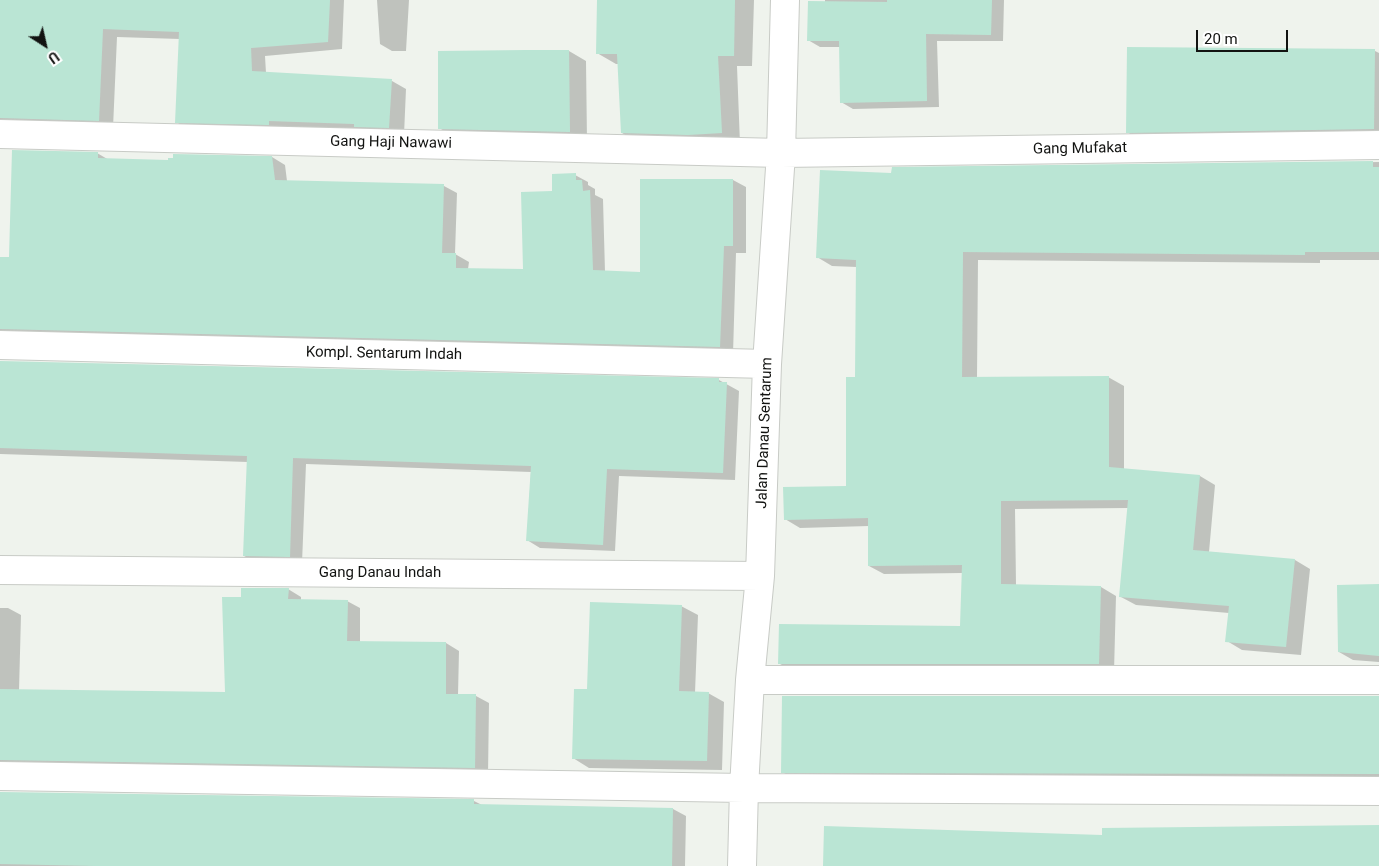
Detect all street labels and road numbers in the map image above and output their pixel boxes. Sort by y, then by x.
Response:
street label: Gang Haji Nawawi [330,133,452,153]
street label: Gang Mufakat [1033,139,1127,159]
street label: Kompl. Sentarum Indah [306,344,462,364]
street label: Jalan Danau Sentarum [753,357,777,509]
street label: Gang Danau Indah [319,564,441,582]

